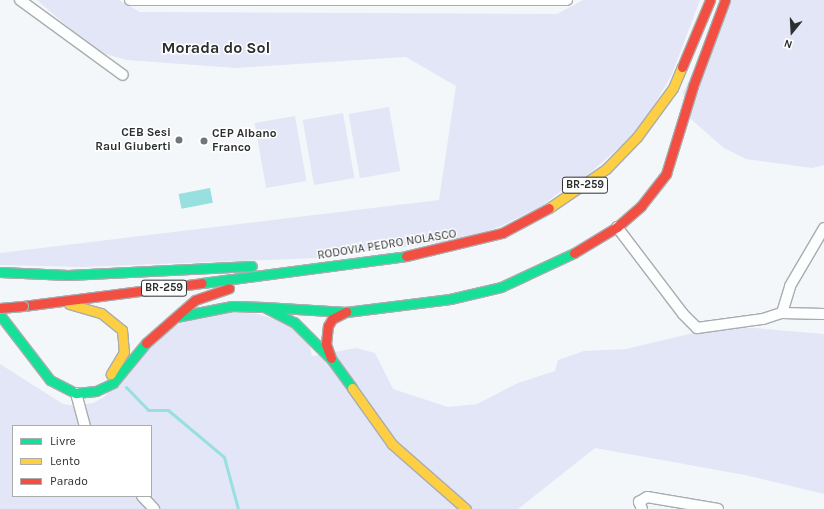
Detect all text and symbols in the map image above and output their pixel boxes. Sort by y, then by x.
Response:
north arrow [772,12,812,52]
text: N [782,36,794,51]
district label: Morada do Sol [162,38,270,58]
place label: CEB Sesi Raul Giuberti [95,126,171,154]
place label: CEP Albano Franco [212,127,276,155]
marker: CEB Sesi Raul Giuberti [174,135,184,145]
marker: CEP Albano Franco [199,136,209,146]
road number: BR-259 [561,176,609,194]
street label: RODOVIA PEDRO NOLASCO [316,227,458,263]
road number: BR-259 [140,279,188,297]
legend [12,425,152,497]
text: Livre [50,434,76,448]
text: Lento [50,454,80,468]
text: Parado [50,474,88,488]

